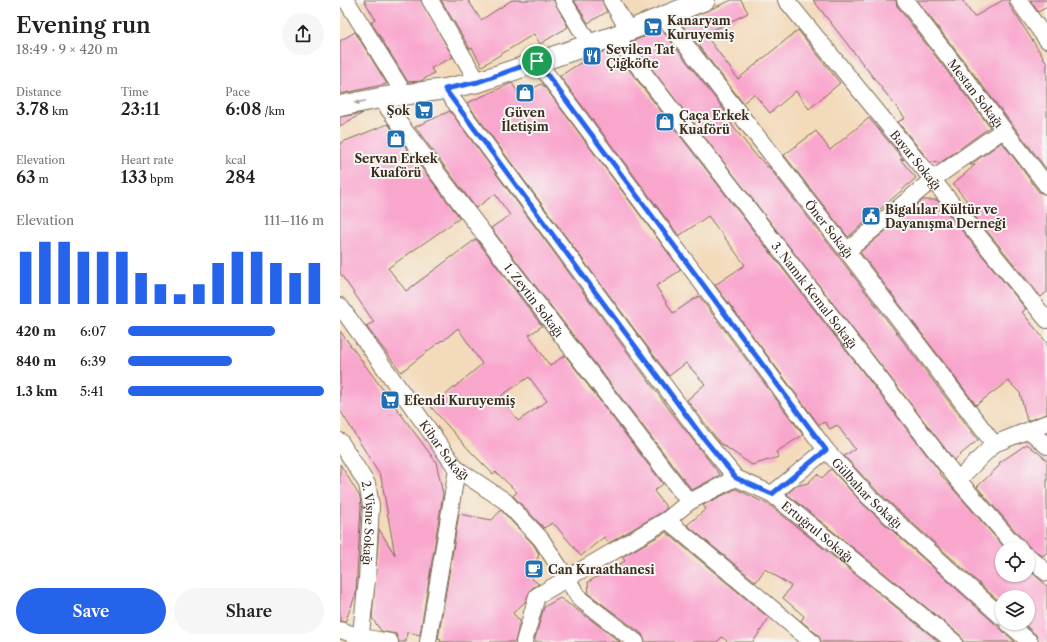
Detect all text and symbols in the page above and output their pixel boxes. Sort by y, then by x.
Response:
text: Evening run [16,12,151,39]
button: share [282,13,324,55]
place label: Kanaryam Kuruyemiş [667,13,735,42]
supermarket icon: Kanaryam Kuruyemiş [642,16,664,38]
text: 18:49 · 9 × 420 m [16,41,118,57]
place label: Sevilen Tat Çiğköfte [606,42,675,71]
pin [520,44,554,78]
restaurant icon: Sevilen Tat Çiğköfte [581,45,603,67]
icon: arrive [526,50,548,72]
street label: Mestan Sokağı [945,56,1007,131]
shop icon: Güven İletişim [514,82,536,104]
text: Distance [16,85,62,99]
text: Time [121,85,148,99]
text: Pace [225,85,250,99]
text: 3.78 [16,99,49,119]
text: 23:11 [121,99,160,119]
text: 6:08 [225,99,262,119]
supermarket icon: Şok [413,99,435,121]
one-way arrow [354,100,366,106]
place label: Şok [387,103,411,118]
text: km [49,104,69,118]
text: /km [262,104,285,118]
place label: Güven İletişim [501,105,549,134]
place label: Çaça Erkek Kuaförü [679,108,750,137]
shop icon: Çaça Erkek Kuaförü [654,111,676,133]
street label: Bayar Sokağı [887,127,945,193]
shop icon: Servan Erkek Kuaförü [385,128,407,150]
place label: Servan Erkek Kuaförü [354,151,439,180]
text: Elevation [16,153,65,167]
text: Heart rate [121,153,174,167]
text: kcal [225,153,246,167]
text: 63 [16,167,36,187]
text: 133 [121,167,147,187]
text: 284 [225,167,256,187]
text: m [36,172,49,186]
text: bpm [147,172,174,186]
street label: Öner Sokağı [802,196,857,261]
place label: Bigalılar Kültür ve Dayanışma Derneği [885,202,1007,231]
public building icon: Bigalılar Kültür ve Dayanışma Derneği [860,205,882,227]
text: Elevation [16,212,74,228]
text: 111–116 m [264,212,324,228]
street label: 3. Namık Kemal Sokağı [769,238,861,352]
street label: 1. Zeytin Sokağı [501,260,567,340]
text: 420 m [16,323,56,339]
text: 6:07 [80,323,106,339]
text: 840 m [16,353,56,369]
text: 6:39 [80,353,106,369]
text: 1.3 km [16,383,58,399]
text: 5:41 [80,383,104,399]
supermarket icon: Efendi Kuruyemiş [379,389,401,411]
place label: Efendi Kuruyemiş [404,393,516,408]
street label: Kibar Sokağı [417,417,473,483]
street label: Gülbahar Sokağı [829,454,906,531]
street label: 2. Vişne Sokağı [359,479,378,566]
street label: Ertuğrul Sokağı [779,498,857,565]
map controls [995,542,1035,630]
button: locate [995,542,1035,582]
cafe icon: Can Kıraathanesi [523,558,545,580]
place label: Can Kıraathanesi [548,562,655,577]
button: Save [16,588,166,634]
button: Share [174,588,324,634]
button: layers [995,590,1035,630]

